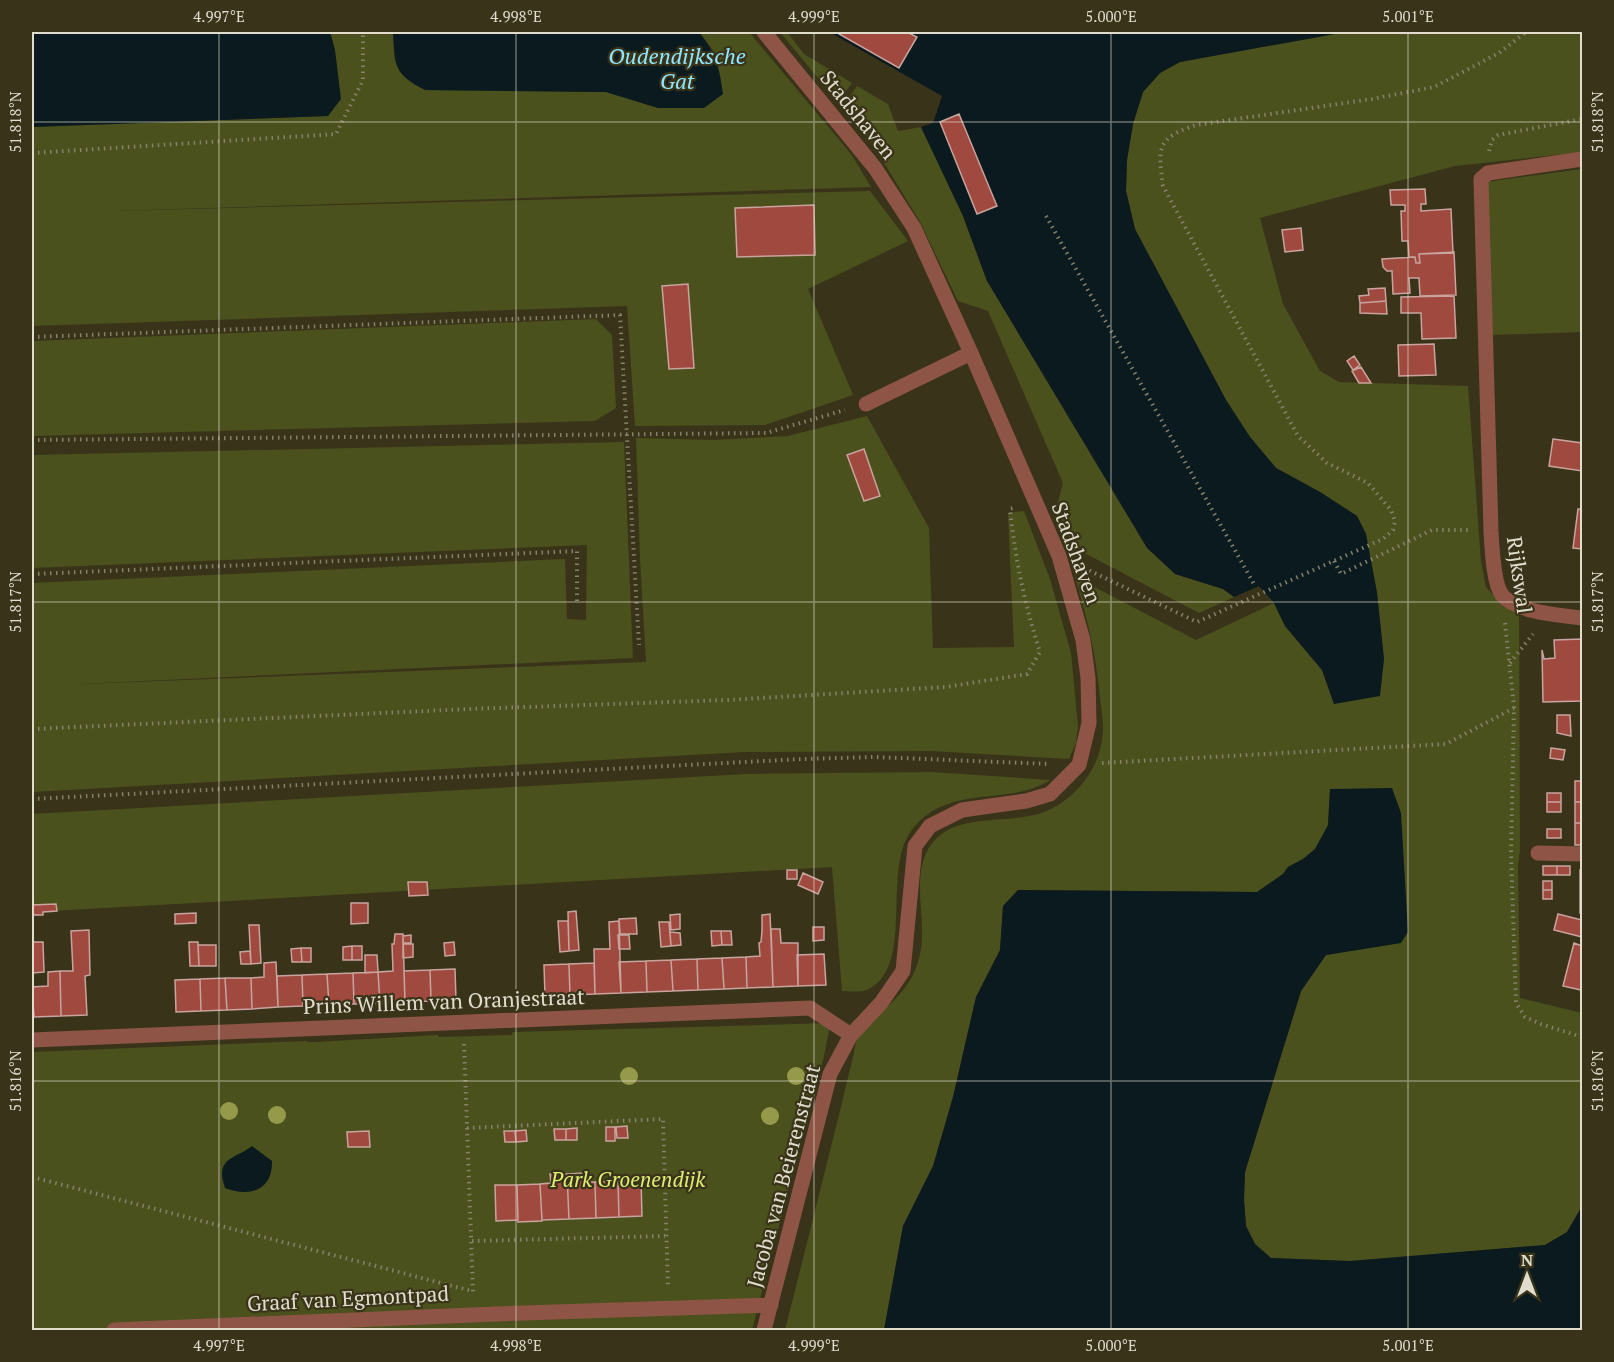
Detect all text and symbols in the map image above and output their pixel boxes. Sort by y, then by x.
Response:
text: 4.997°E [193,6,245,26]
text: 4.998°E [490,6,542,26]
text: 4.999°E [788,6,840,26]
text: 5.000°E [1085,6,1137,26]
text: 5.001°E [1382,6,1434,26]
water label: Oudendijksche Gat [608,41,746,95]
street label: Stadshaven [814,64,904,165]
text: 51.818°N [5,91,25,153]
text: 51.818°N [1587,91,1607,153]
street label: Stadshaven [1046,498,1109,608]
street label: Rijkswal [1501,534,1539,615]
text: 51.817°N [5,571,25,633]
text: 51.817°N [1587,571,1607,633]
street label: Prins Willem van Oranjestraat [303,982,586,1020]
text: 51.816°N [5,1050,25,1112]
text: 51.816°N [1587,1050,1607,1112]
street label: Jacoba van Beierenstraat [740,1061,826,1291]
park label: Park Groenendijk [550,1165,706,1193]
north arrow [1497,1245,1557,1305]
text: N [1521,1249,1533,1271]
street label: Graaf van Egmontpad [246,1279,450,1317]
text: 4.997°E [193,1335,245,1355]
text: 4.998°E [490,1335,542,1355]
text: 4.999°E [788,1335,840,1355]
text: 5.000°E [1085,1335,1137,1355]
text: 5.001°E [1382,1335,1434,1355]

